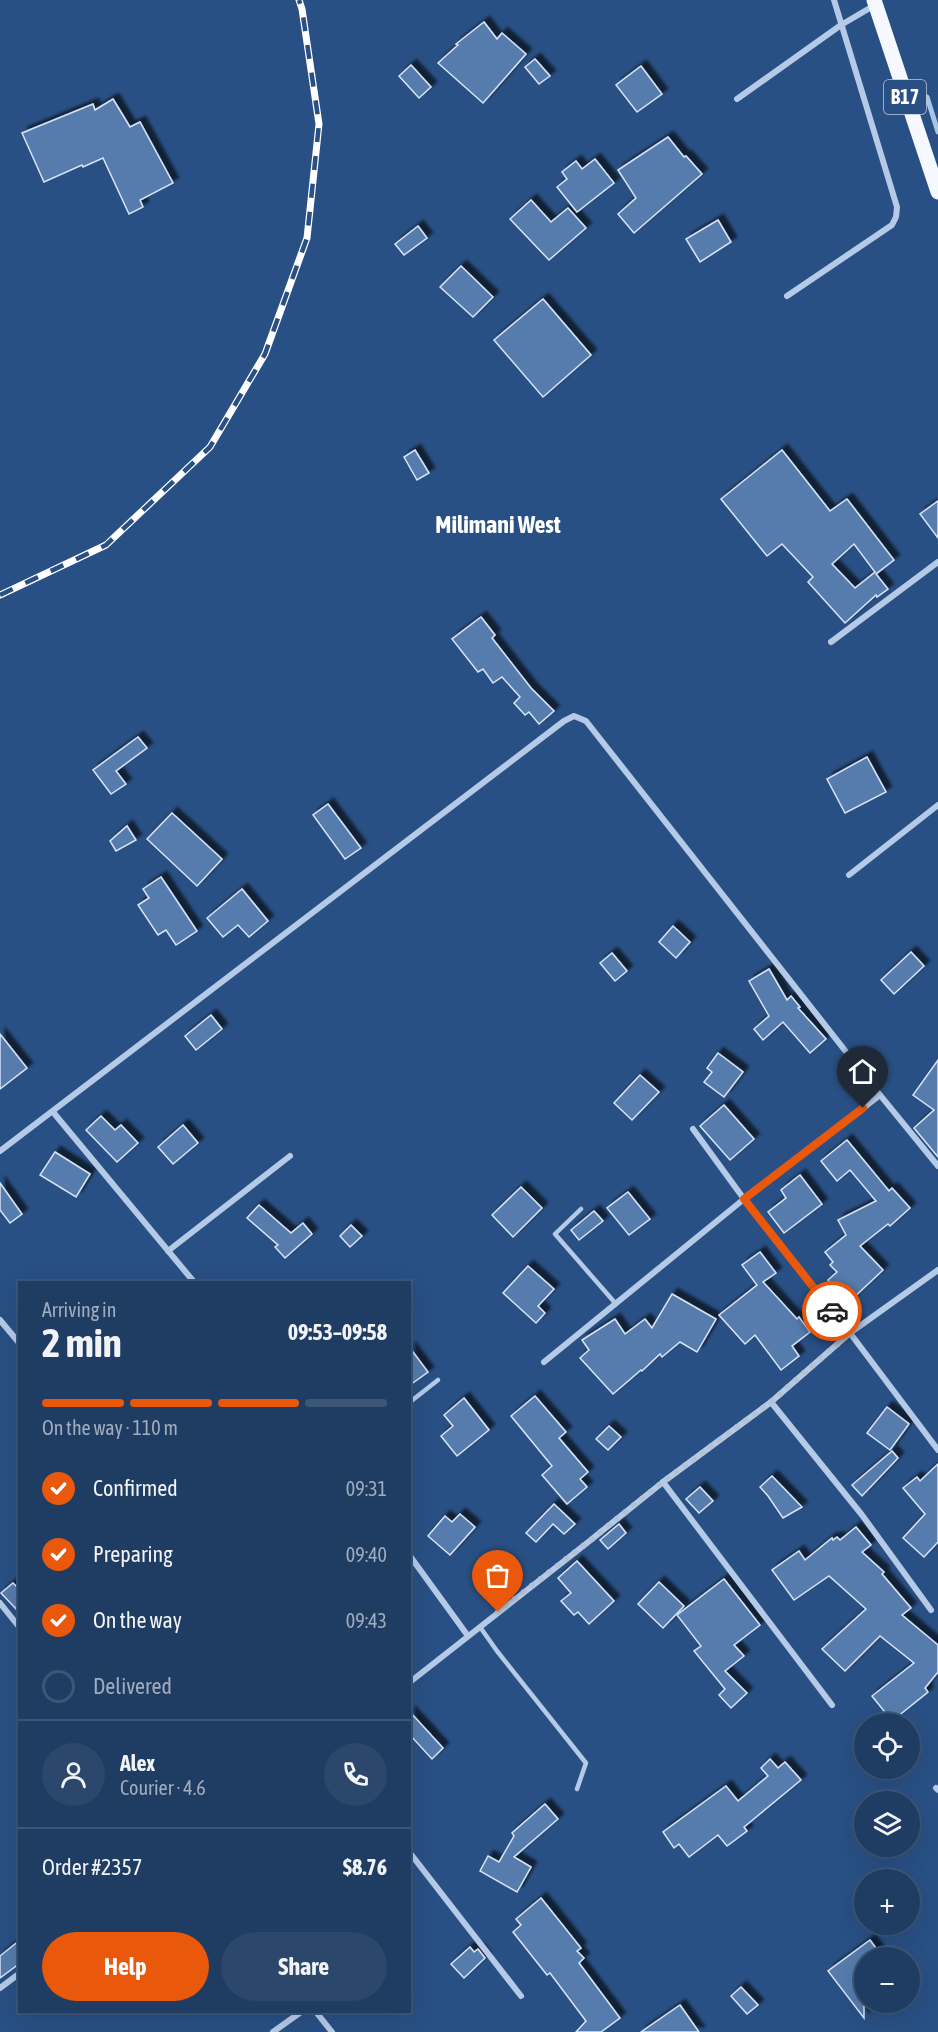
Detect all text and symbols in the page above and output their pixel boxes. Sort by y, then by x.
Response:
road number: B17 [884,80,926,114]
district label: Milimani West [435,511,561,538]
pin [837,1046,888,1108]
icon: home [846,1055,879,1088]
courier [802,1281,862,1341]
icon: car [816,1295,849,1328]
text: Arriving in [42,1298,116,1321]
text: 09:53–09:58 [288,1319,387,1345]
text: 2 min [42,1321,122,1365]
text: On the way · 110 m [42,1416,178,1439]
icon: check [42,1472,75,1505]
text: Confirmed [93,1475,178,1501]
text: 09:31 [346,1477,387,1500]
icon: check [42,1538,75,1571]
text: Preparing [93,1541,173,1567]
text: 09:40 [346,1543,387,1566]
pin [472,1550,523,1612]
icon: bag [481,1559,514,1592]
icon: check [42,1604,75,1637]
text: On the way [93,1607,182,1633]
text: 09:43 [346,1609,387,1632]
text: Delivered [93,1673,172,1699]
map controls [854,1713,920,2013]
button: locate [854,1713,920,1779]
button: person [42,1743,105,1806]
button: phone [324,1743,387,1806]
text: Alex [120,1750,155,1776]
text: Courier · 4.6 [120,1776,206,1799]
button: layers [854,1791,920,1857]
text: Order #2357 [42,1854,142,1880]
text: $8.76 [343,1854,387,1880]
button: + [854,1869,920,1935]
button: Help [42,1932,209,2001]
button: Share [221,1932,387,2001]
button: − [854,1947,920,2013]

